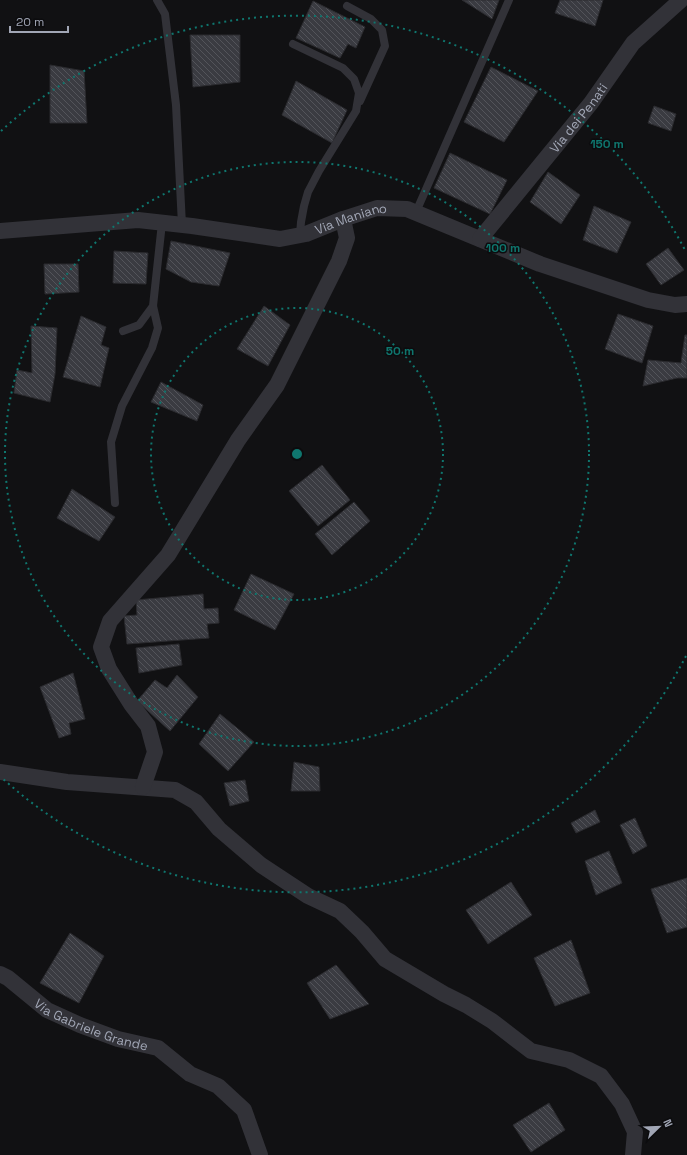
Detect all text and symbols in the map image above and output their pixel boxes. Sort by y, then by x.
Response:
scale bar [10,8,68,34]
text: 20 m [16,14,44,30]
street label: Via dei Penati [546,80,611,156]
text: 150 m [590,136,624,152]
street label: Via Maniano [312,200,387,239]
text: 100 m [486,240,520,256]
text: 50 m [386,343,414,359]
centre of rings [290,447,304,461]
street label: Via Gabriele Grande [30,995,150,1054]
north arrow [639,1107,679,1147]
text: N [660,1117,676,1129]

